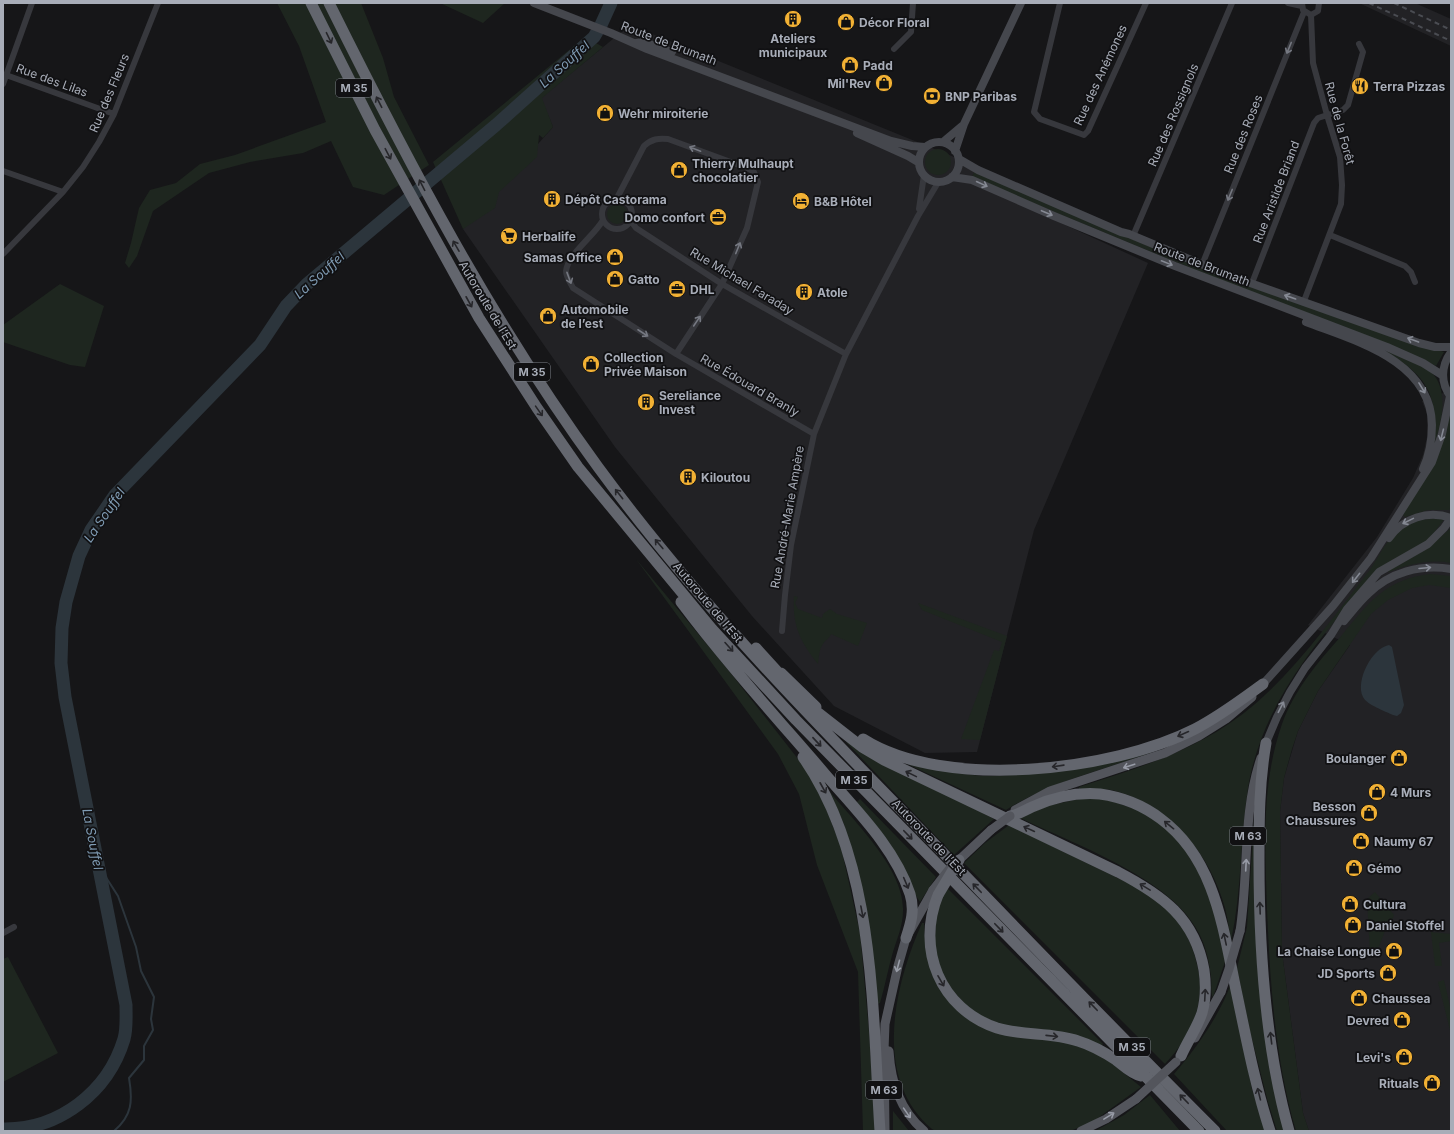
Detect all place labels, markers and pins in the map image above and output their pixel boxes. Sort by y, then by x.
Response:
building icon: Ateliers municipaux [783,9,803,29]
shop icon: Décor Floral [836,12,856,32]
place label: Décor Floral [859,15,930,30]
place label: Ateliers municipaux [759,31,827,60]
shop icon: Padd [840,55,860,75]
place label: Padd [863,58,893,73]
shop icon: Mil'Rev [874,73,894,93]
place label: Mil'Rev [827,76,871,91]
restaurant icon: Terra Pizzas [1350,76,1370,96]
place label: Terra Pizzas [1373,79,1445,94]
bank icon: BNP Paribas [922,86,942,106]
place label: BNP Paribas [945,89,1017,104]
shop icon: Wehr miroiterie [595,103,615,123]
place label: Wehr miroiterie [618,106,708,121]
place label: Thierry Mulhaupt chocolatier [692,156,794,185]
shop icon: Thierry Mulhaupt chocolatier [669,160,689,180]
building icon: Dépôt Castorama [542,189,562,209]
hotel icon: B&B Hôtel [791,191,811,211]
place label: Dépôt Castorama [565,192,667,207]
place label: B&B Hôtel [814,194,872,209]
office icon: Domo confort [708,207,728,227]
place label: Domo confort [625,210,706,225]
supermarket icon: Herbalife [499,226,519,246]
place label: Herbalife [522,229,576,244]
shop icon: Samas Office [605,247,625,267]
place label: Samas Office [524,250,602,265]
shop icon: Gatto [605,269,625,289]
place label: Gatto [628,272,660,287]
office icon: DHL [667,279,687,299]
place label: DHL [690,282,715,297]
building icon: Atole [794,282,814,302]
place label: Atole [817,285,848,300]
place label: Automobile de l’est [561,302,629,331]
shop icon: Automobile de l’est [538,306,558,326]
place label: Collection Privée Maison [604,350,687,379]
shop icon: Collection Privée Maison [581,354,601,374]
place label: Sereliance Invest [659,388,721,417]
building icon: Sereliance Invest [636,392,656,412]
building icon: Kiloutou [678,467,698,487]
place label: Kiloutou [701,470,750,485]
shop icon: Boulanger [1389,748,1409,768]
place label: Boulanger [1326,751,1386,766]
shop icon: 4 Murs [1367,782,1387,802]
place label: 4 Murs [1390,785,1431,800]
place label: Besson Chaussures [1286,799,1356,828]
shop icon: Besson Chaussures [1359,803,1379,823]
shop icon: Naumy 67 [1351,831,1371,851]
place label: Naumy 67 [1374,834,1433,849]
shop icon: Gémo [1344,858,1364,878]
place label: Gémo [1367,861,1401,876]
shop icon: Cultura [1340,894,1360,914]
place label: Cultura [1363,897,1406,912]
shop icon: Daniel Stoffel [1343,915,1363,935]
place label: Daniel Stoffel [1366,918,1444,933]
shop icon: La Chaise Longue [1384,941,1404,961]
place label: La Chaise Longue [1277,944,1381,959]
shop icon: JD Sports [1378,963,1398,983]
place label: JD Sports [1318,966,1375,981]
shop icon: Chaussea [1349,988,1369,1008]
place label: Chaussea [1372,991,1430,1006]
shop icon: Devred [1392,1010,1412,1030]
place label: Devred [1347,1013,1389,1028]
shop icon: Levi's [1394,1047,1414,1067]
place label: Levi's [1356,1050,1391,1065]
shop icon: Rituals [1422,1073,1442,1093]
place label: Rituals [1379,1076,1419,1091]

